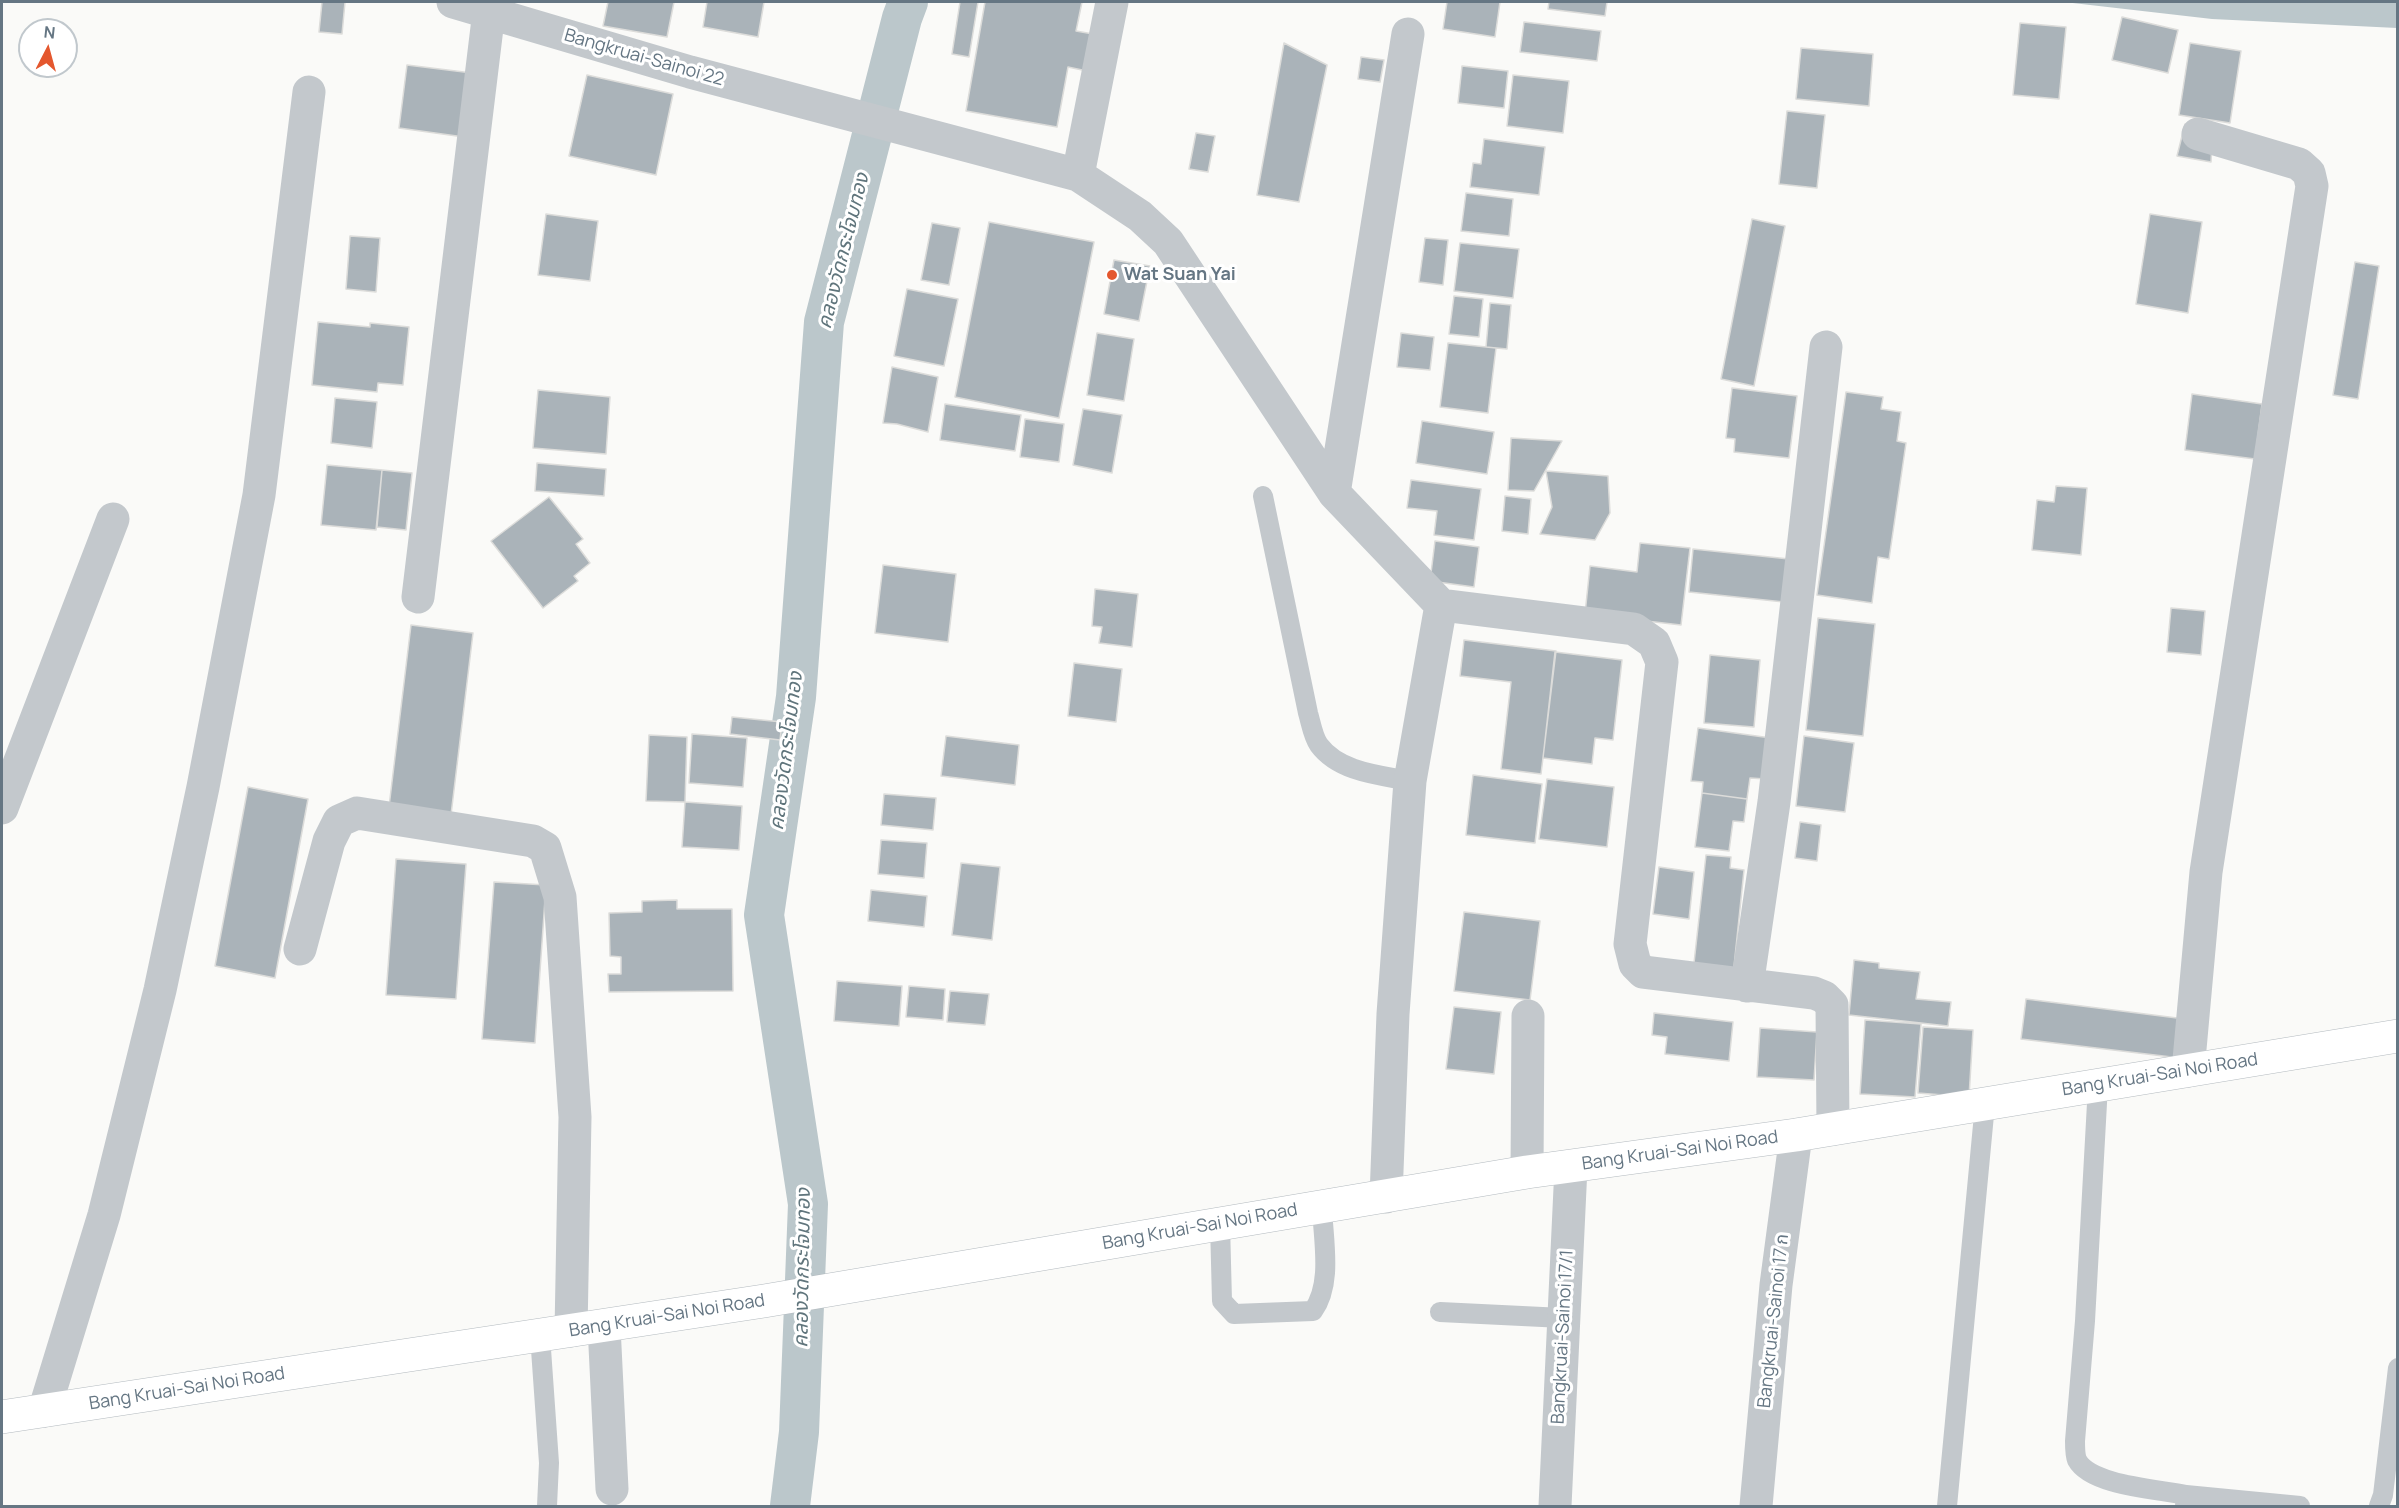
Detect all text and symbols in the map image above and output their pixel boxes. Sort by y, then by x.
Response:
north arrow [18,18,78,78]
text: N [43,21,57,44]
street label: Bangkruai-Sainoi 22 [562,25,726,91]
water label: คลองวัดกระโจมทอง [813,171,875,331]
place label: Wat Suan Yai [1124,264,1236,286]
marker: Wat Suan Yai [1105,268,1119,282]
water label: คลองวัดกระโจมทอง [765,670,809,832]
street label: Bang Kruai-Sai Noi Road [2061,1049,2259,1101]
street label: Bang Kruai-Sai Noi Road [1580,1127,1780,1175]
water label: คลองวัดกระโจมทอง [790,1188,816,1348]
street label: Bang Kruai-Sai Noi Road [1101,1199,1299,1255]
street label: Bangkruai-Sainoi 17 ก [1754,1233,1794,1409]
street label: Bangkruai-Sainoi 17/1 [1548,1249,1578,1425]
street label: Bang Kruai-Sai Noi Road [568,1290,766,1342]
street label: Bang Kruai-Sai Noi Road [88,1363,286,1415]

